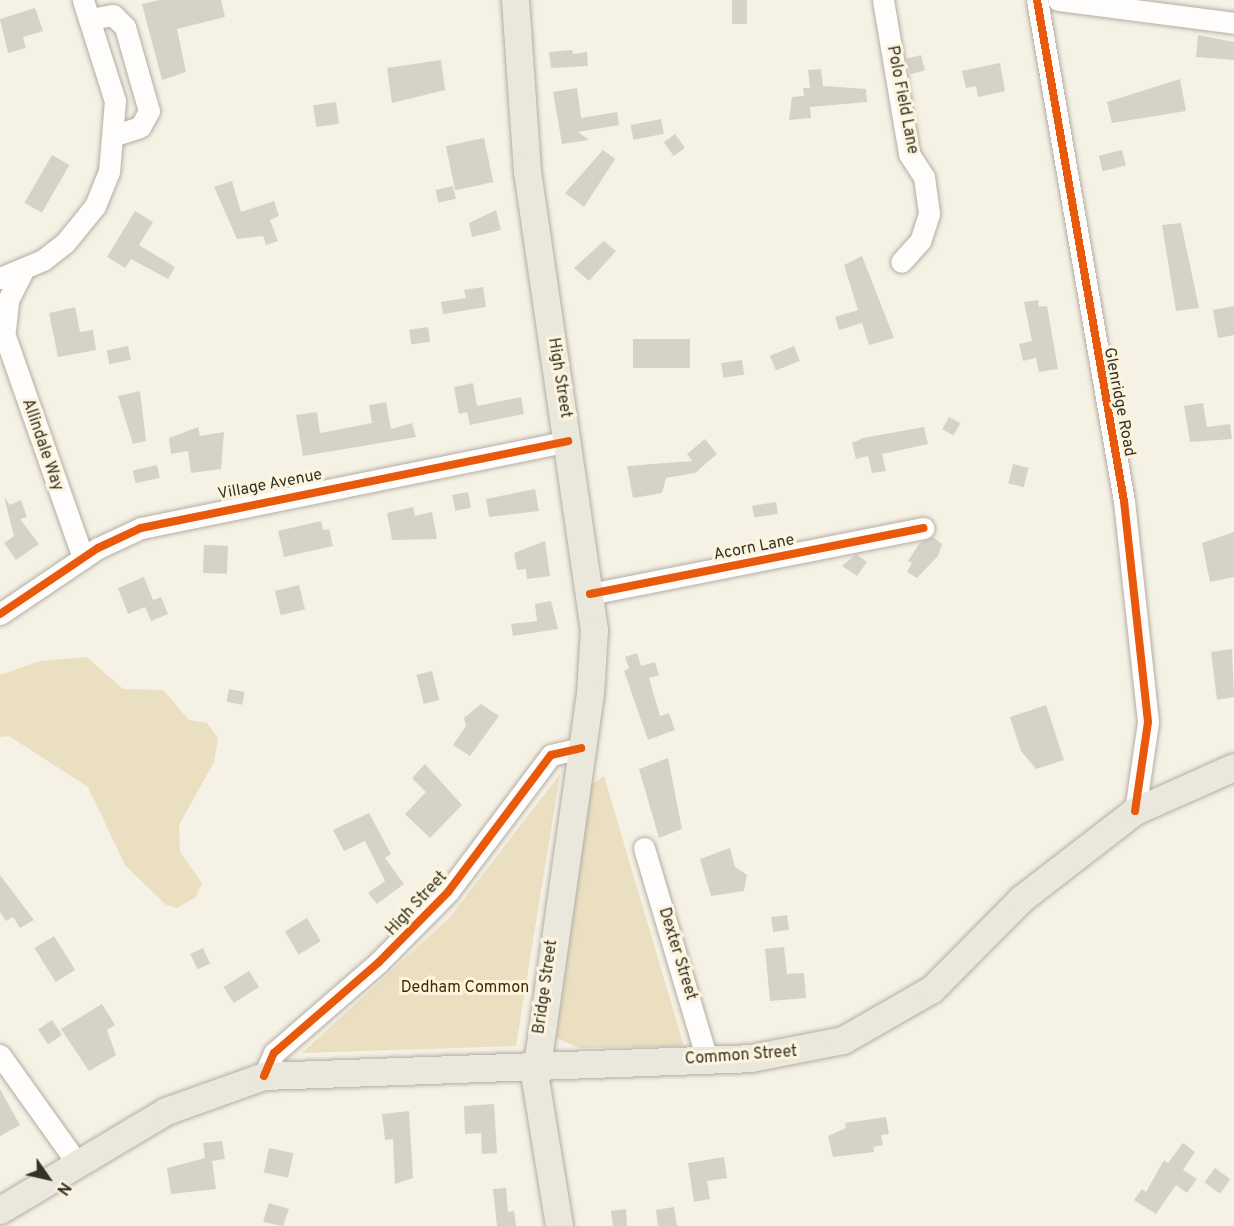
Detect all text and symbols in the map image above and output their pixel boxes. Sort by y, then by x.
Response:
street label: Polo Field Lane [882,44,922,156]
street label: High Street [543,336,575,420]
street label: Glenridge Road [1099,346,1139,458]
street label: Allindale Way [17,396,67,494]
street label: Village Avenue [216,465,324,505]
street label: Acorn Lane [712,531,796,565]
street label: High Street [382,868,452,940]
street label: Dexter Street [654,905,700,1003]
street label: Bridge Street [530,939,562,1035]
park label: Dedham Common [401,978,529,998]
street label: Common Street [684,1042,798,1070]
north arrow [18,1148,78,1208]
text: N [51,1178,74,1198]

